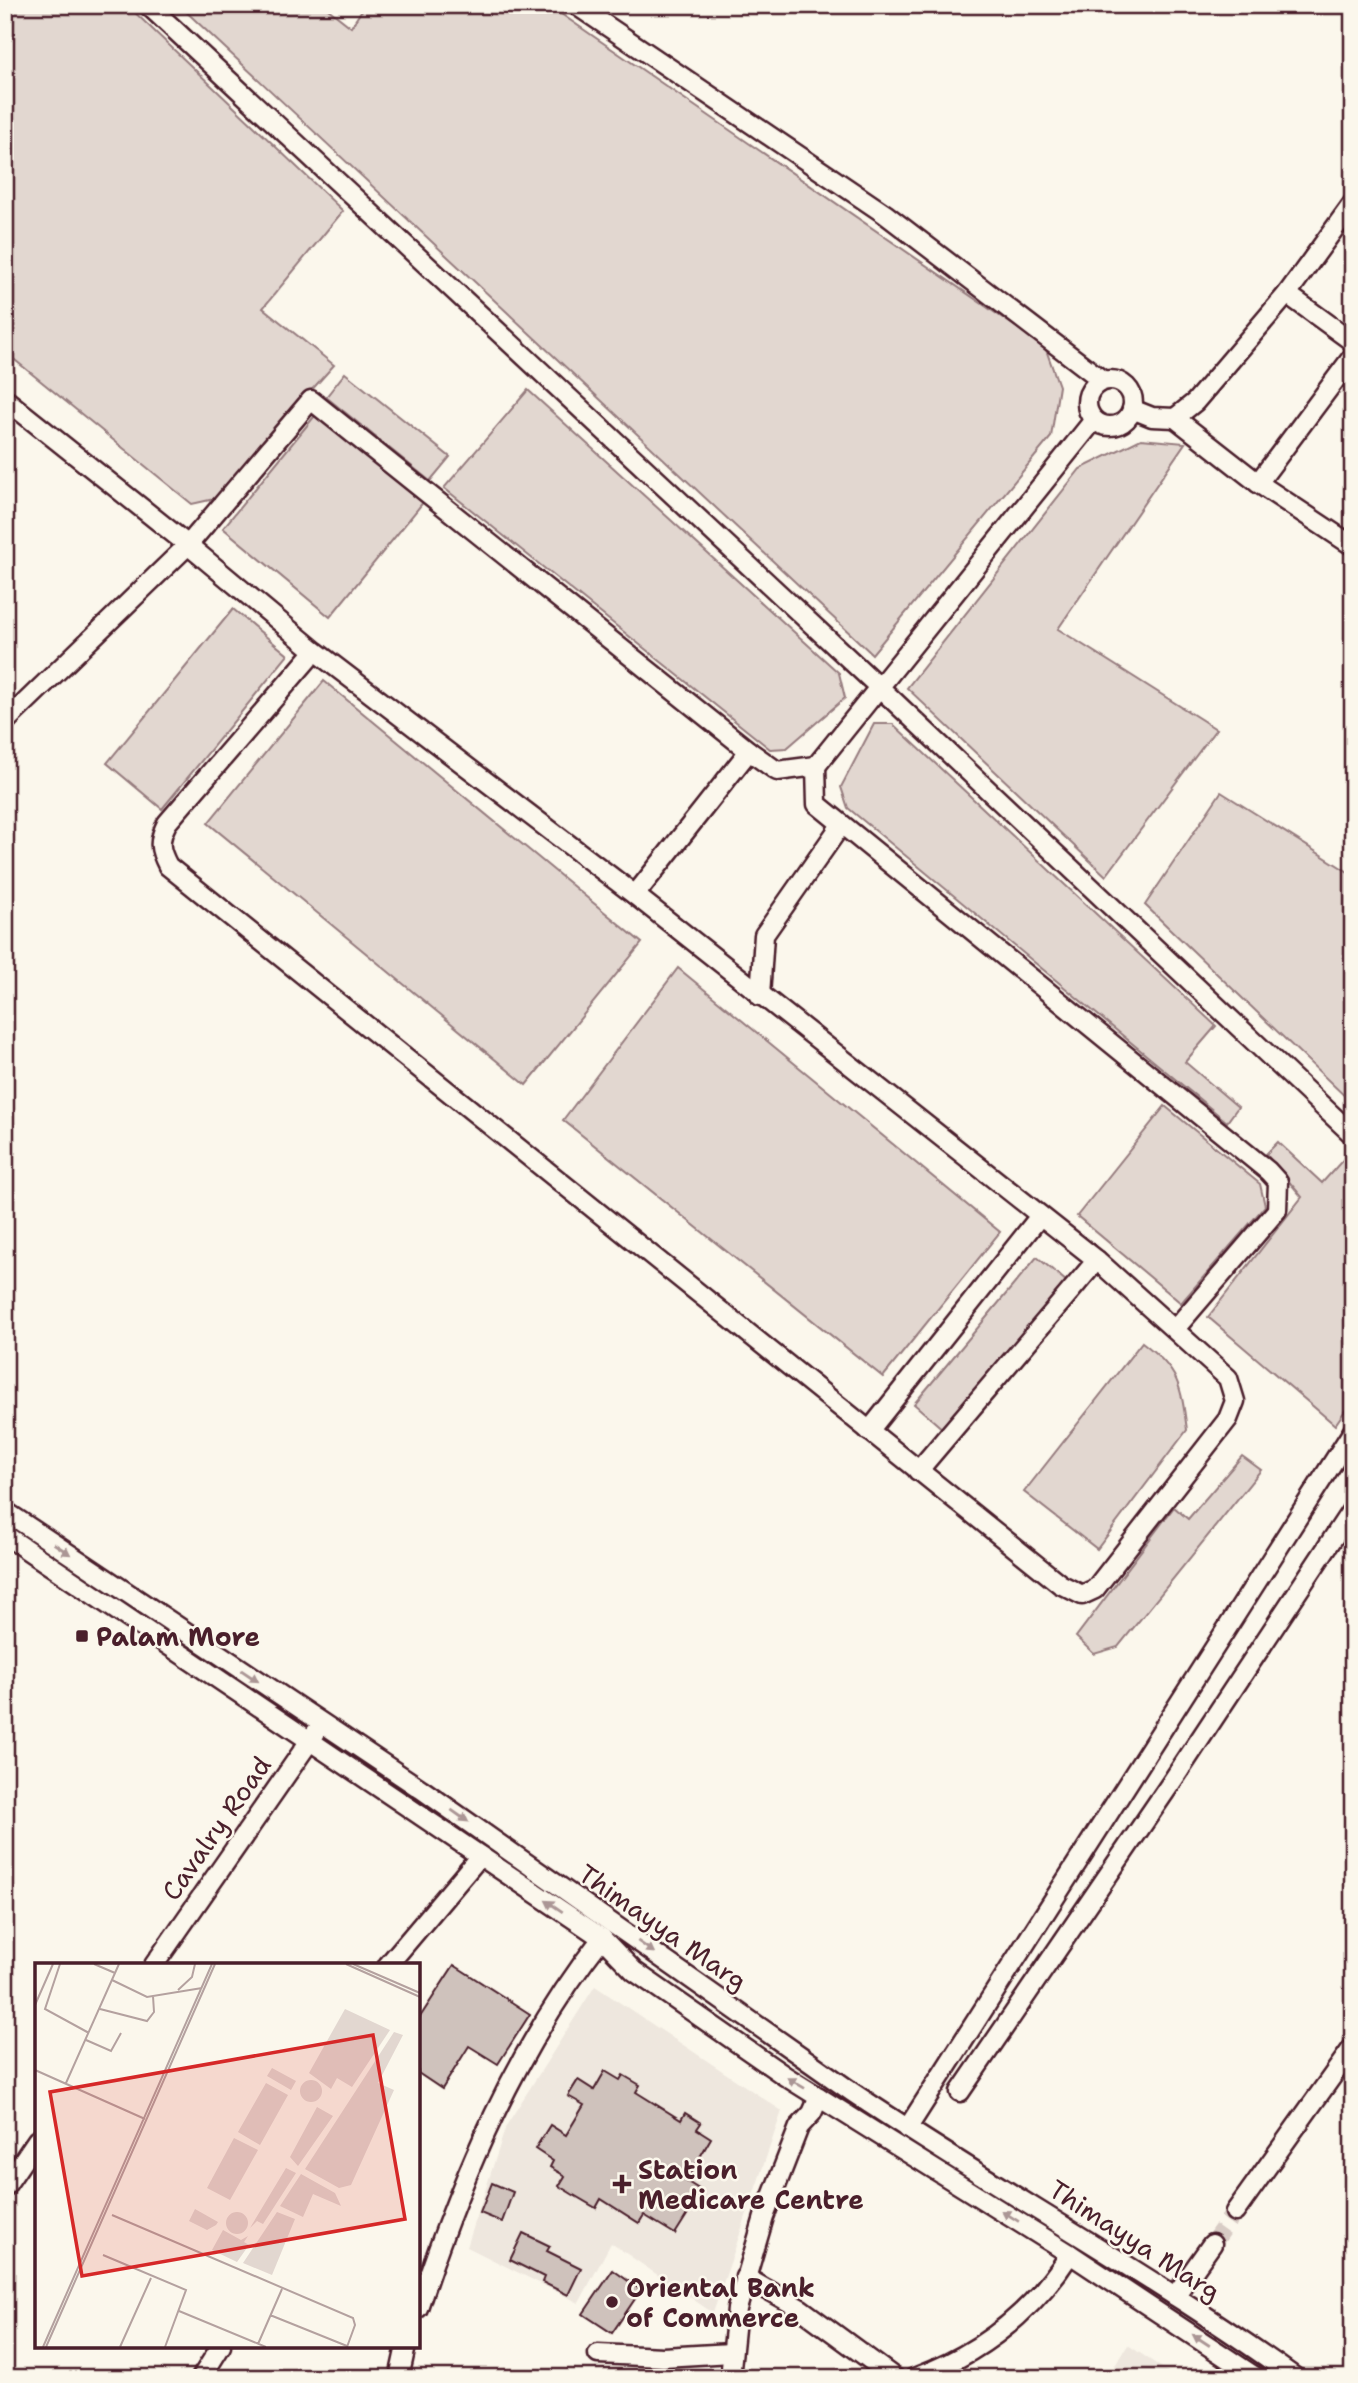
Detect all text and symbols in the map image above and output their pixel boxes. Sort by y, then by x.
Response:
one-way arrow [53,1542,71,1556]
place label: Palam More [96,1619,260,1654]
marker: Palam More [74,1628,90,1644]
one-way arrow [241,1669,260,1682]
street label: Cavalry Road [153,1749,279,1907]
one-way arrow [451,1809,469,1823]
street label: Thimayya Marg [572,1856,754,1998]
one-way arrow [544,1899,564,1912]
one-way arrow [637,1940,655,1954]
inset map [35,1963,420,2348]
one-way arrow [787,2076,806,2089]
place label: Station Medicare Centre [638,2152,864,2217]
street label: Thimayya Marg [1042,2171,1228,2309]
marker: Station Medicare Centre [612,2174,632,2194]
one-way arrow [1000,2210,1019,2223]
place label: Oriental Bank of Commerce [626,2270,815,2335]
marker: Oriental Bank of Commerce [604,2294,620,2310]
one-way arrow [1191,2333,1211,2346]

